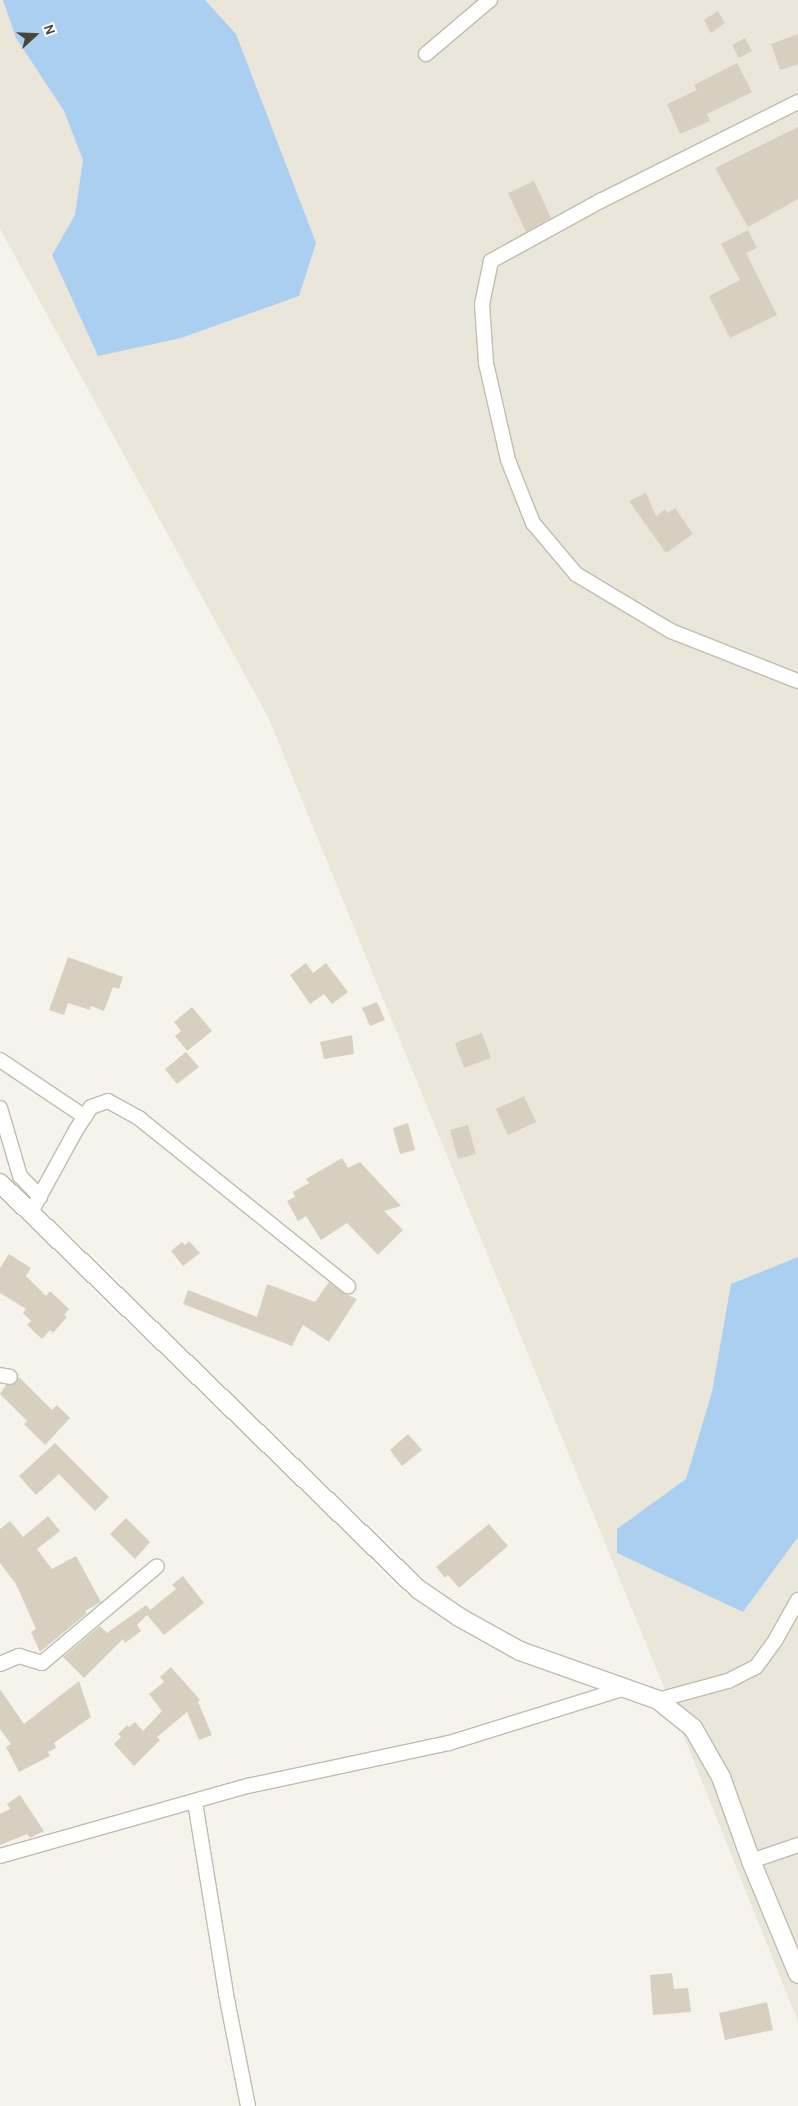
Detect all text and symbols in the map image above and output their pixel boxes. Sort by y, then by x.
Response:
north arrow [10,10,60,60]
text: N [40,22,59,37]

